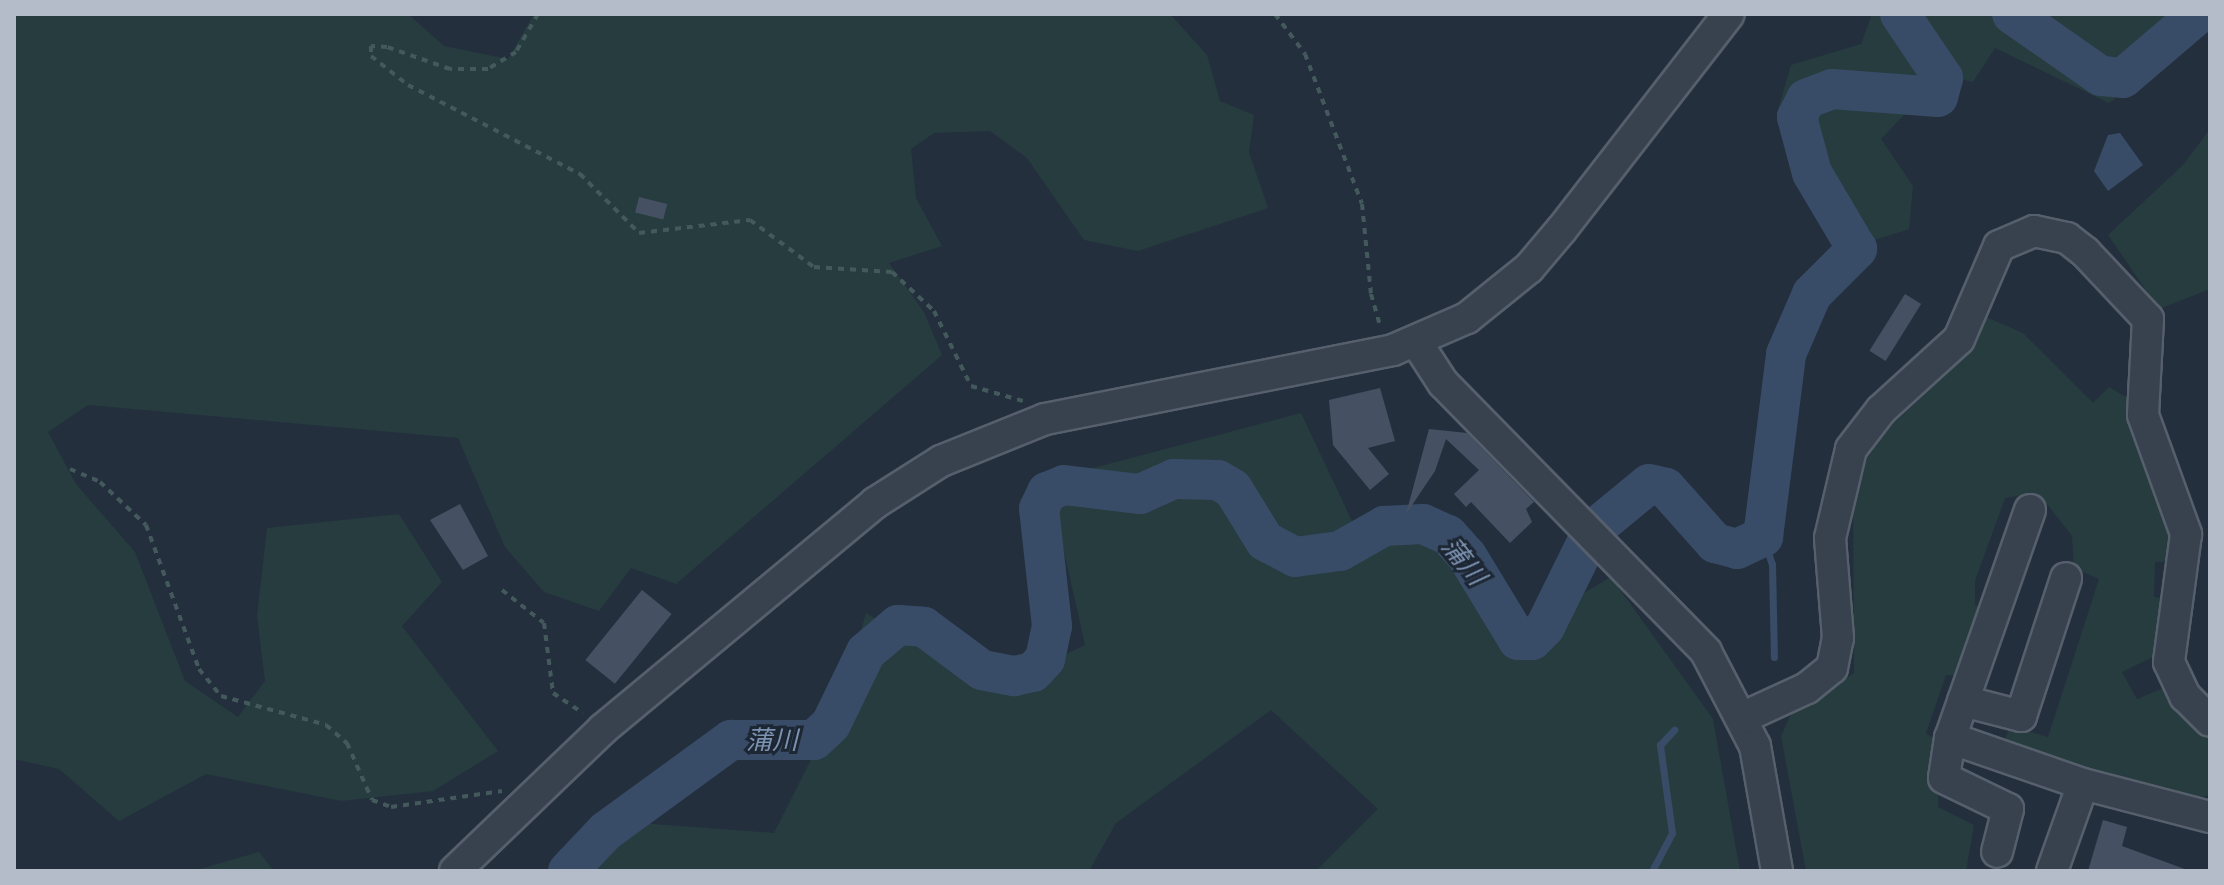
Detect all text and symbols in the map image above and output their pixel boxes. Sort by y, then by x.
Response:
water label: 蒲川 [1436,531,1492,591]
water label: 蒲川 [746,724,798,756]

